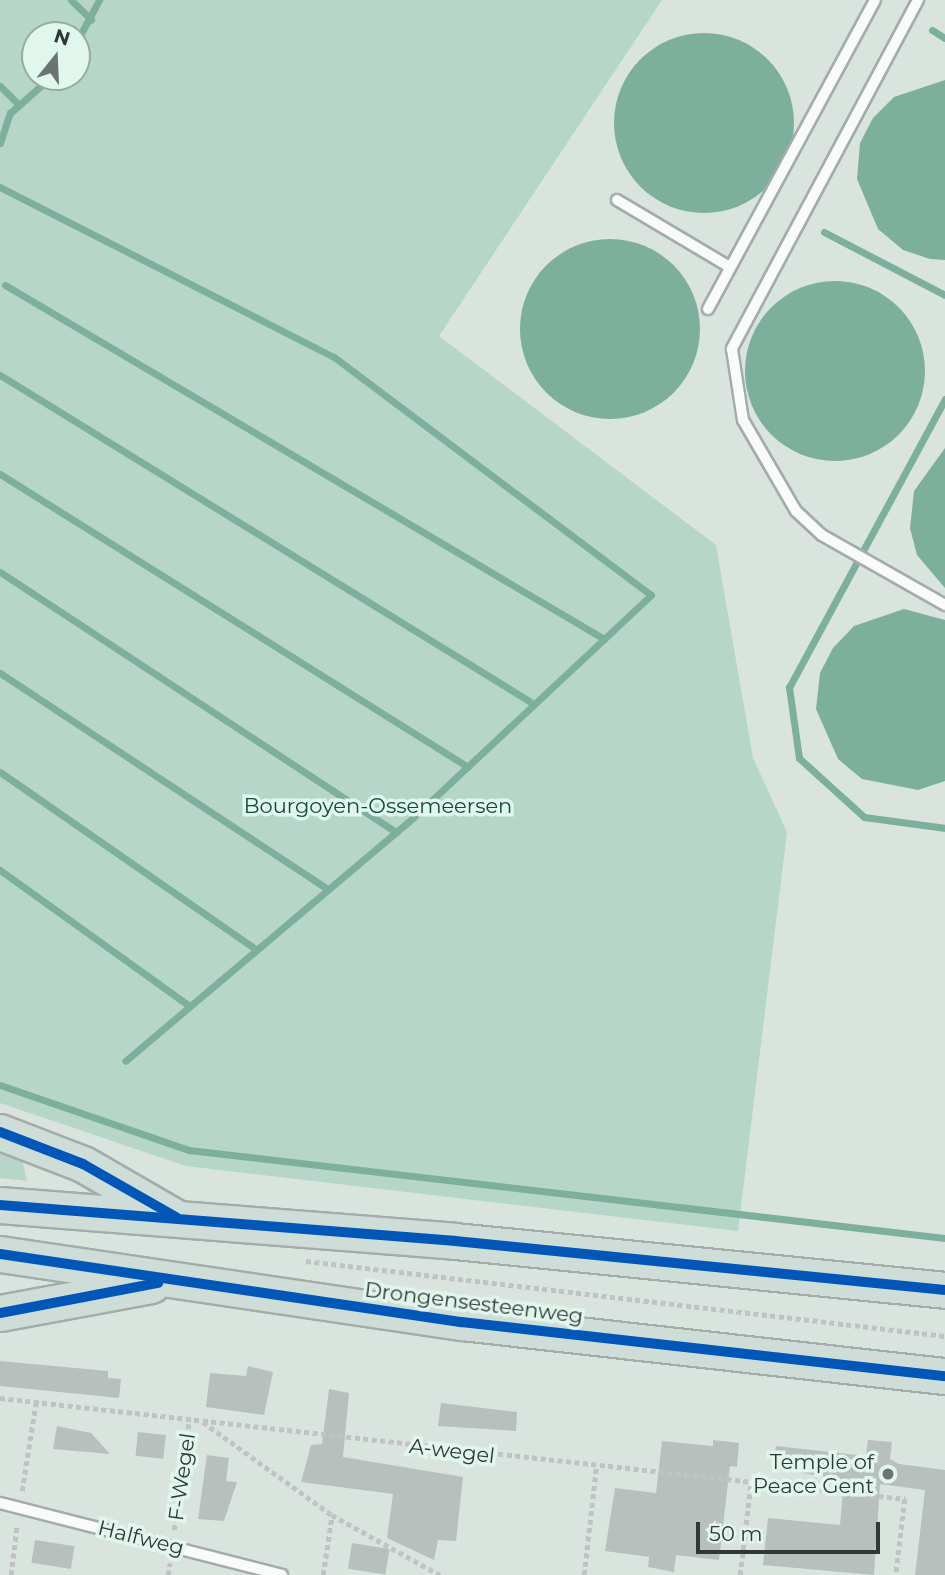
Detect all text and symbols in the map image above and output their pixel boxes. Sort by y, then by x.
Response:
north arrow [21,21,91,91]
text: N [51,24,73,51]
park label: Bourgoyen-Ossemeersen [244,793,512,819]
street label: Drongensesteenweg [363,1277,585,1329]
street label: F-Wegel [163,1431,201,1523]
street label: A-wegel [408,1433,496,1469]
place label: Temple of Peace Gent [753,1449,874,1499]
marker: Temple of Peace Gent [880,1466,896,1482]
scale bar [700,1508,884,1552]
street label: Halfweg [95,1515,187,1561]
text: 50 m [709,1521,763,1546]

